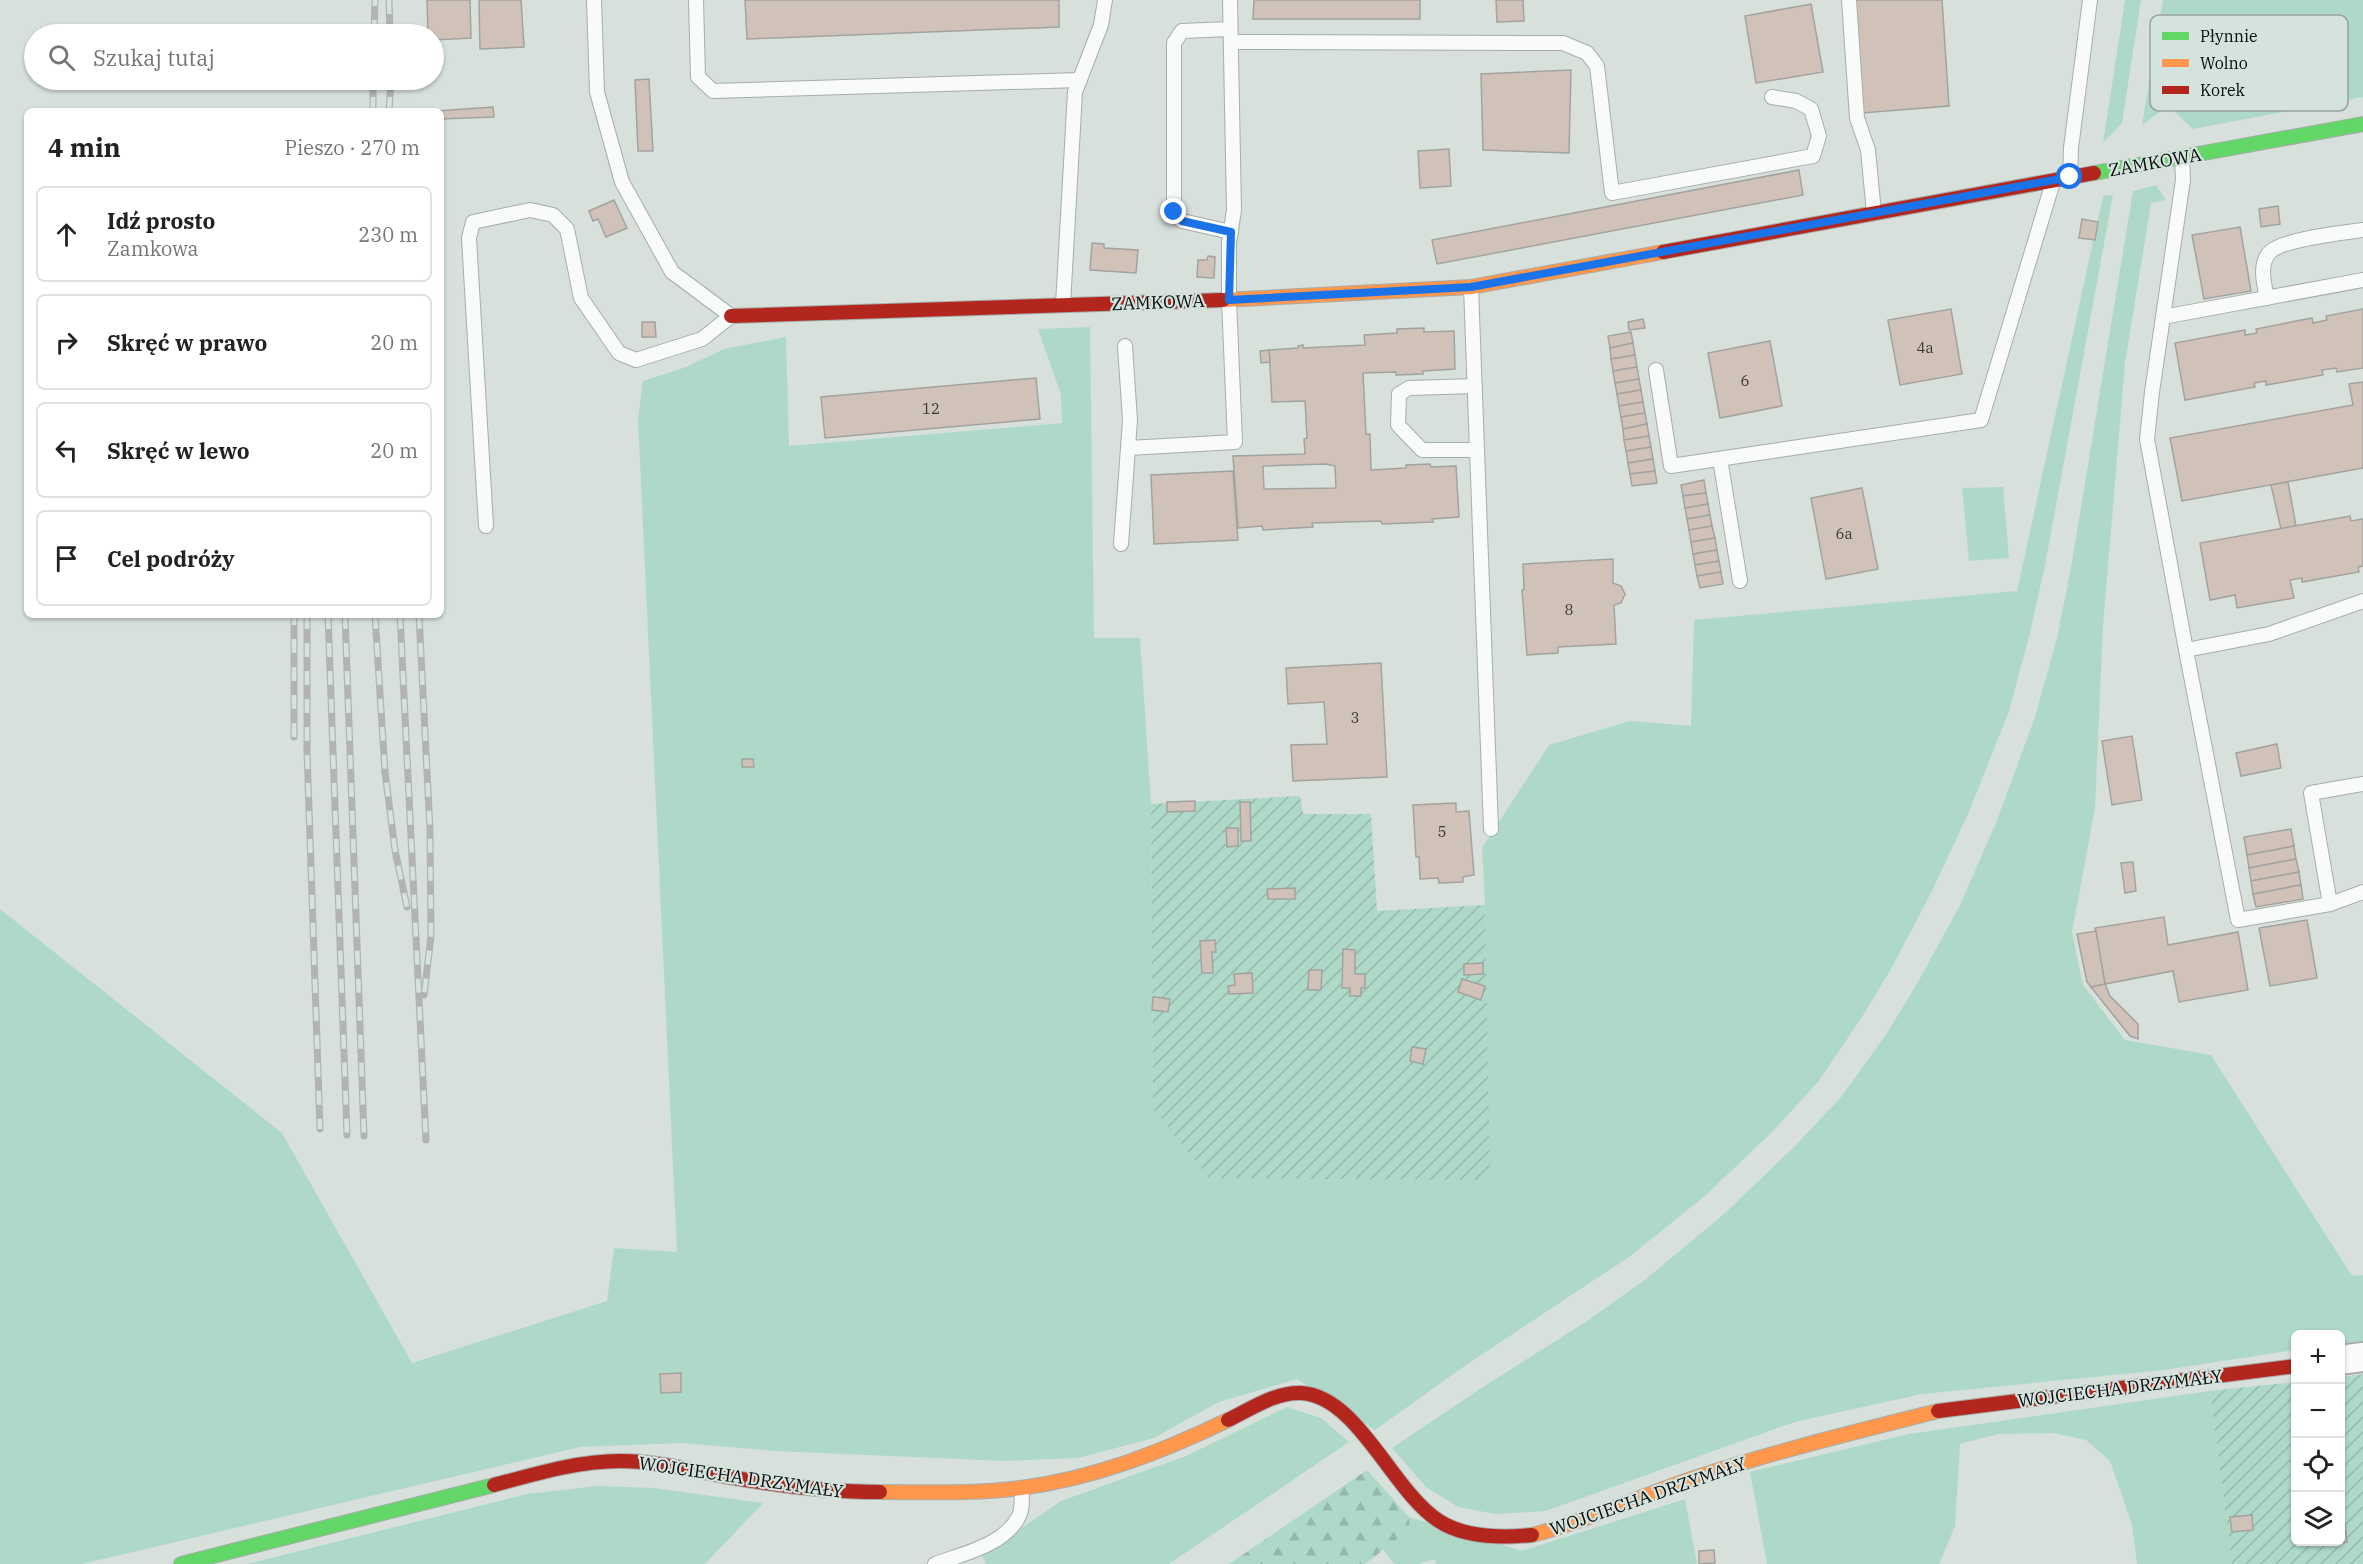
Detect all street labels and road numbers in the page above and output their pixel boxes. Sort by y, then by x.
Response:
street label: ZAMKOWA [2107,142,2204,181]
street label: ZAMKOWA [1111,289,1206,315]
street label: WOJCIECHA DRZYMAŁY [2016,1364,2224,1412]
street label: WOJCIECHA DRZYMAŁY [637,1451,845,1503]
street label: WOJCIECHA DRZYMAŁY [1547,1451,1750,1540]

